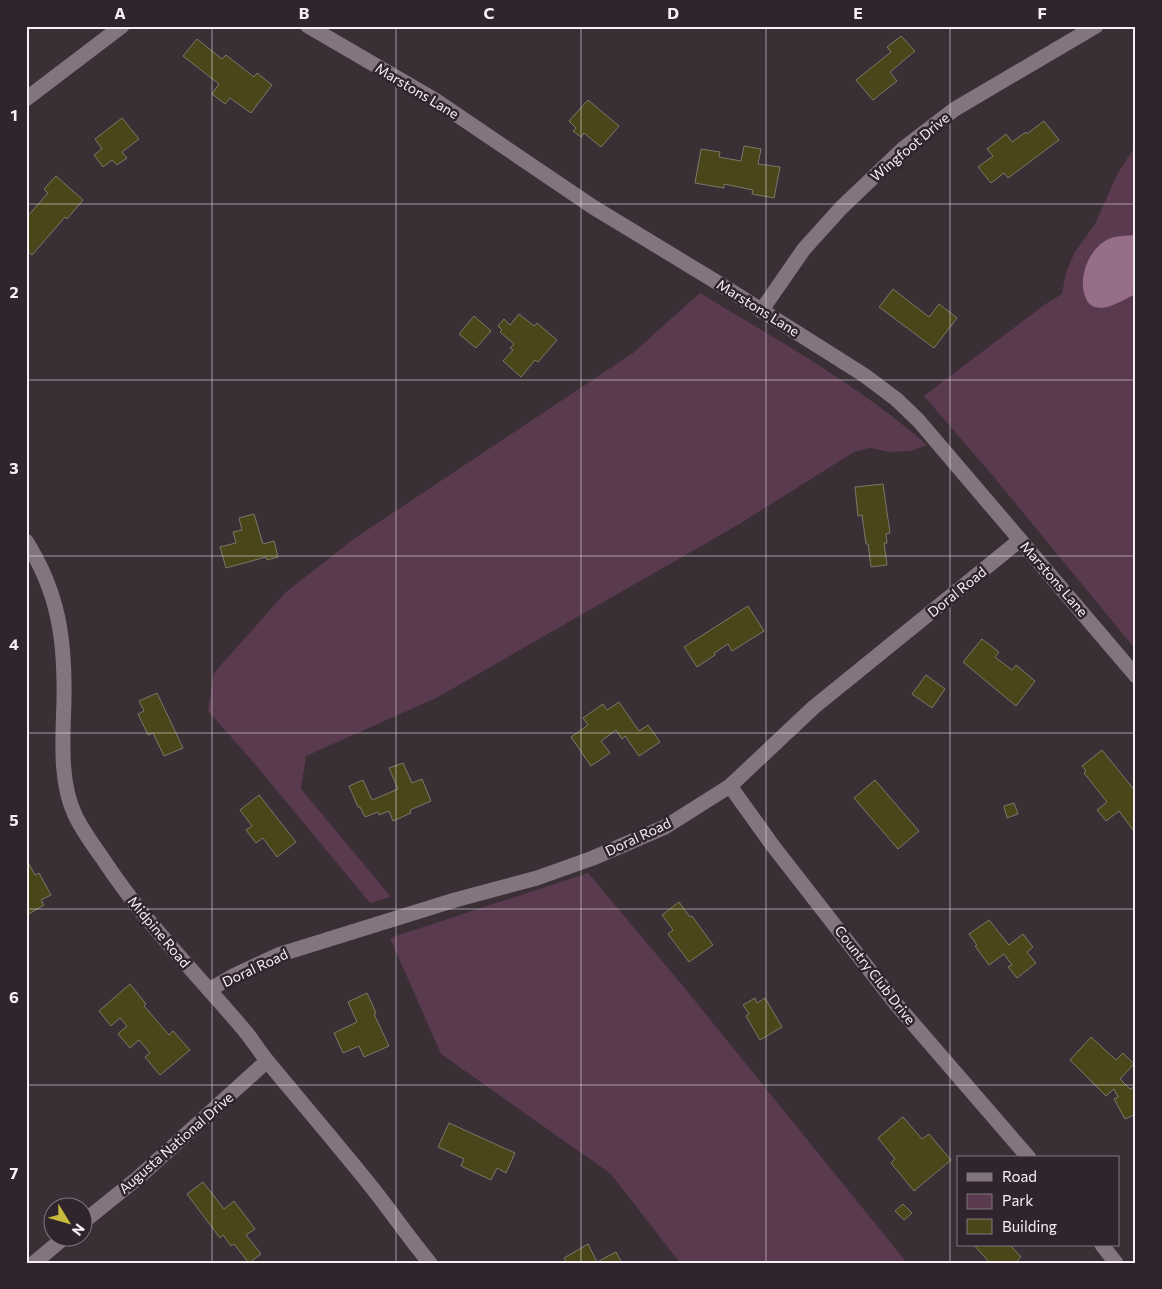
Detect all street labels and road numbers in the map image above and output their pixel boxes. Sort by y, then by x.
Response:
street label: Marstons Lane [373,59,462,122]
street label: Wingfoot Drive [867,109,953,184]
street label: Marstons Lane [714,275,803,340]
street label: Marstons Lane [1017,538,1092,620]
street label: Doral Road [924,563,989,620]
street label: Doral Road [602,814,673,859]
street label: Midpine Road [125,893,194,971]
street label: Country Club Drive [832,922,919,1028]
street label: Doral Road [219,945,290,990]
street label: Augusta National Drive [115,1088,236,1197]

